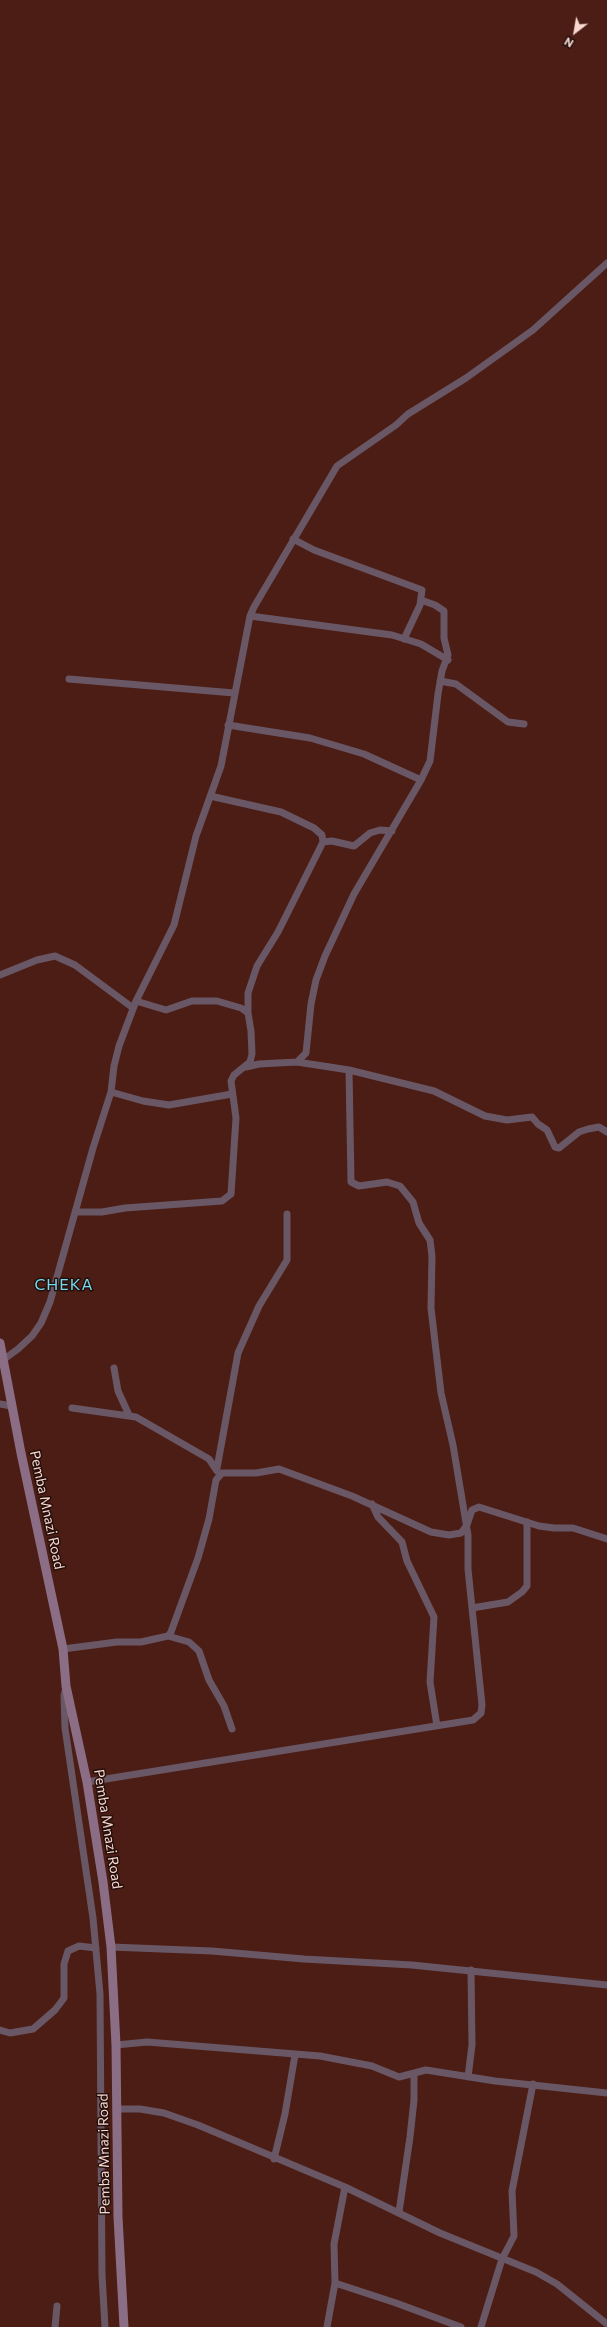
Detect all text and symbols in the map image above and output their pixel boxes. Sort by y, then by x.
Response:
north arrow [555,12,595,52]
text: N [562,35,575,50]
district label: CHEKA [34,1275,94,1295]
street label: Pemba Mnazi Road [26,1449,68,1571]
street label: Pemba Mnazi Road [90,1768,126,1890]
street label: Pemba Mnazi Road [95,2093,113,2215]

